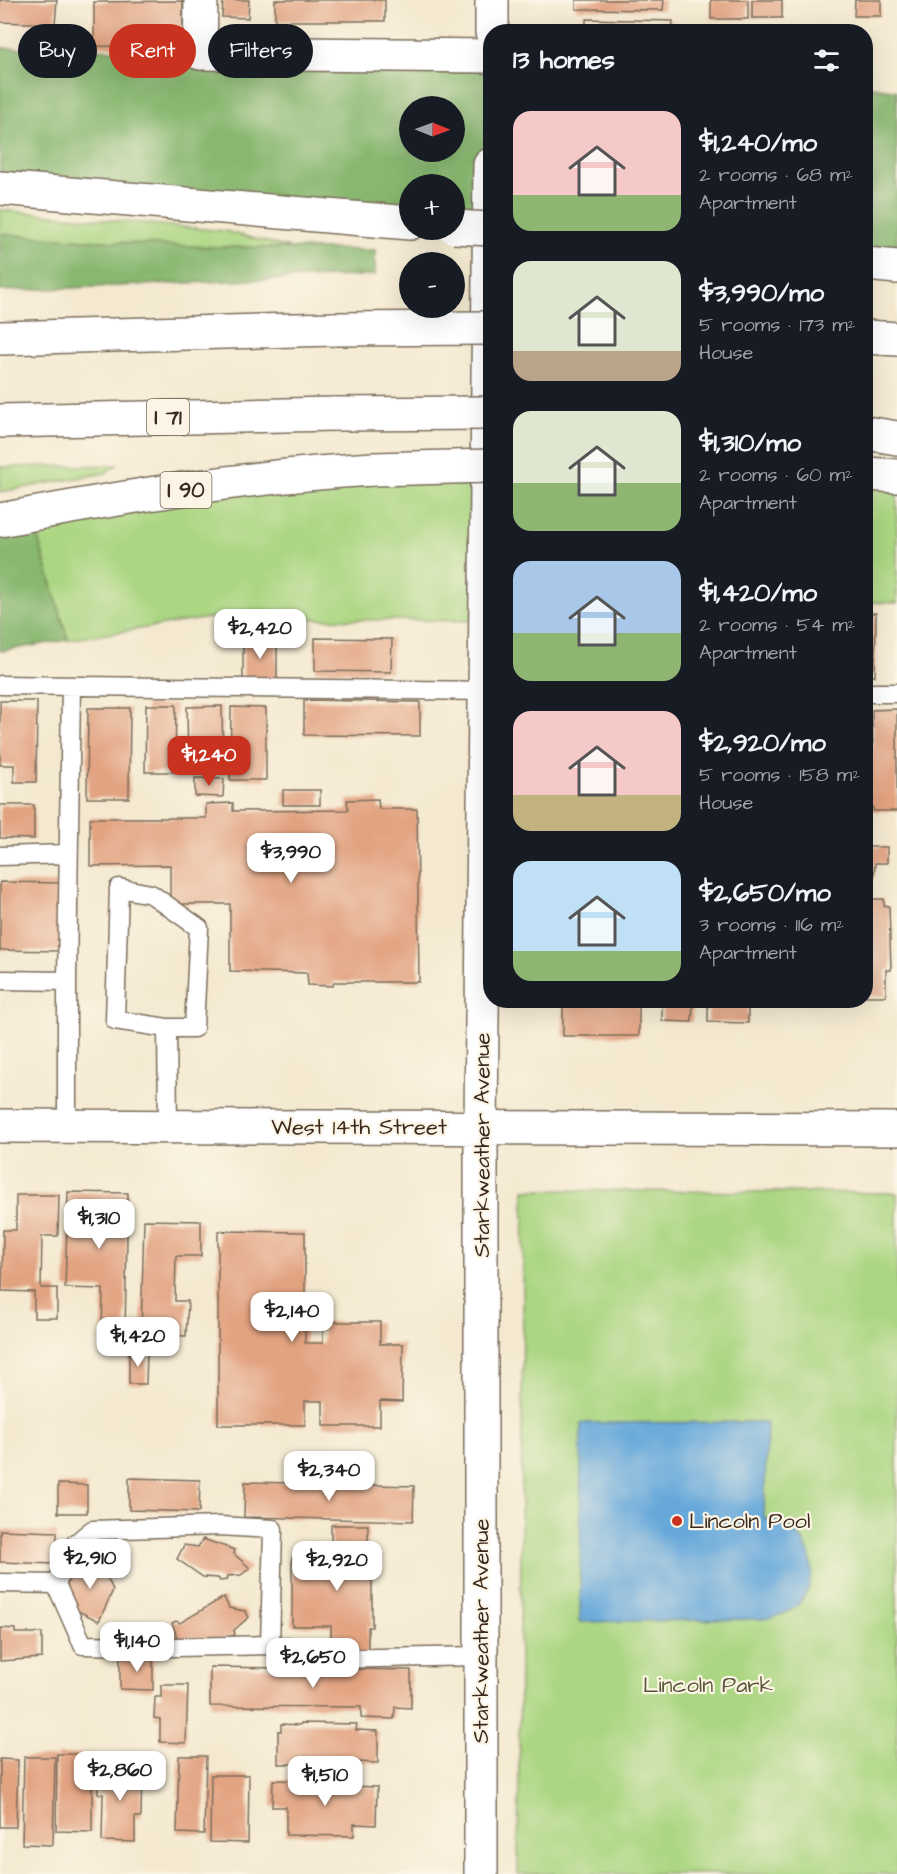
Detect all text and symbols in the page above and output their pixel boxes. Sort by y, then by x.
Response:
chip: Buy [18,24,97,78]
chip: Rent [109,24,196,78]
chip: Filters [208,24,313,78]
text: 13 homes [513,42,615,78]
icon: filters [810,44,843,77]
north arrow [399,96,465,162]
map controls [399,96,465,318]
text: $1,240/mo [699,125,817,161]
icon: home [561,135,633,207]
text: 2 rooms · 68 m² [699,161,853,189]
button: + [399,174,465,240]
text: Apartment [699,189,797,217]
button: − [399,252,465,318]
text: $3,990/mo [699,275,824,311]
icon: home [561,285,633,357]
text: 5 rooms · 173 m² [699,311,855,339]
text: House [699,339,753,367]
road number: I 71 [147,399,189,435]
text: $1,310/mo [699,425,801,461]
icon: home [561,435,633,507]
text: 2 rooms · 60 m² [699,461,853,489]
road number: I 90 [160,472,212,508]
text: Apartment [699,489,797,517]
text: $1,420/mo [699,575,817,611]
icon: home [561,585,633,657]
pin: $2,420 [211,609,309,660]
text: 2 rooms · 54 m² [699,611,855,639]
text: $2,420 [228,614,292,642]
text: Apartment [699,639,797,667]
text: $2,920/mo [699,725,826,761]
icon: home [561,735,633,807]
pin: $1,240 [160,736,258,787]
text: $1,240 [182,741,236,769]
text: 5 rooms · 158 m² [699,761,860,789]
text: House [699,789,753,817]
pin: $3,990 [242,833,340,884]
text: $3,990 [261,838,321,866]
text: $2,650/mo [699,875,831,911]
icon: home [561,885,633,957]
text: 3 rooms · 116 m² [699,911,844,939]
text: Apartment [699,939,797,967]
street label: Starkweather Avenue [467,1032,498,1257]
street label: West 14th Street [271,1112,447,1143]
pin: $1,310 [50,1199,148,1250]
text: $1,310 [78,1204,120,1232]
pin: $2,140 [243,1292,341,1343]
text: $2,140 [265,1297,319,1325]
pin: $1,420 [89,1317,187,1368]
text: $1,420 [111,1322,165,1350]
pin: $2,340 [280,1451,378,1502]
text: $2,340 [298,1456,360,1484]
place label: Lincoln Pool [689,1506,810,1537]
marker: Lincoln Pool [670,1514,684,1528]
street label: Starkweather Avenue [466,1518,497,1743]
pin: $2,910 [41,1539,139,1590]
pin: $2,920 [288,1541,386,1592]
text: $2,910 [64,1544,116,1572]
text: $2,920 [306,1546,368,1574]
pin: $1,140 [88,1622,186,1673]
text: $1,140 [114,1627,160,1655]
pin: $2,650 [264,1638,362,1689]
text: $2,650 [280,1643,346,1671]
park label: Lincoln Park [643,1670,773,1701]
pin: $2,860 [71,1751,169,1802]
text: $2,860 [88,1756,152,1784]
pin: $1,510 [276,1756,374,1807]
text: $1,510 [302,1761,348,1789]

